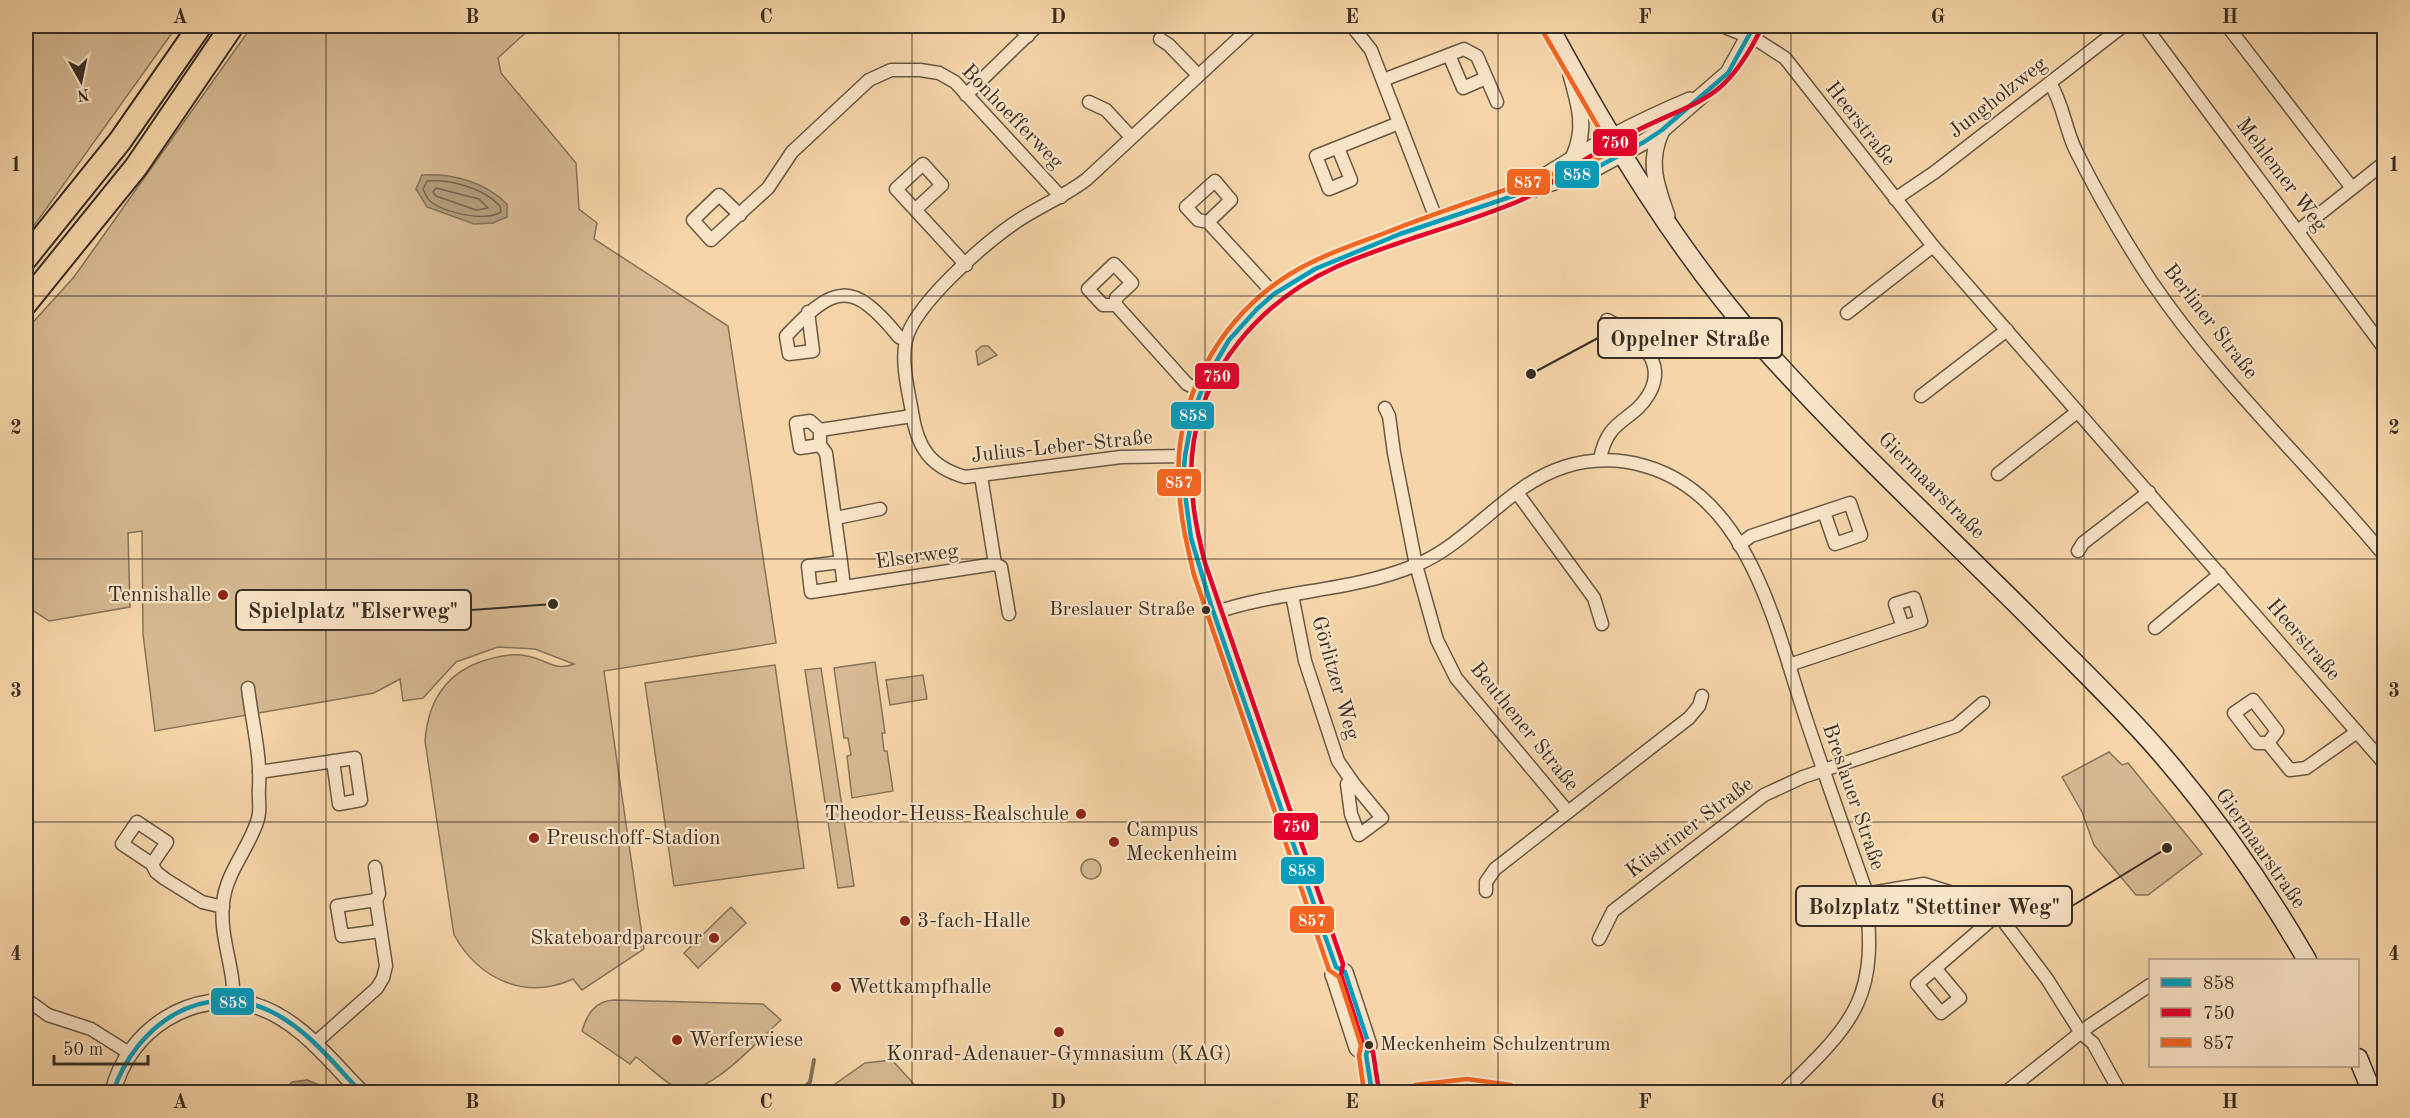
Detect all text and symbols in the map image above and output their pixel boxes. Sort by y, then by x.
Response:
text: A [172,8,188,28]
text: B [465,8,479,28]
text: C [759,8,773,28]
text: D [1050,8,1066,28]
text: E [1345,8,1359,28]
text: F [1638,8,1652,28]
text: G [1931,8,1945,28]
text: H [2222,8,2238,28]
north arrow [51,51,111,111]
street label: Jungholzweg [1945,53,2052,143]
street label: Bonhoefferweg [957,61,1067,174]
street label: Heerstraße [1821,78,1899,170]
text: N [75,85,90,103]
street label: Mehlemer Weg [2232,114,2331,236]
line badge: 750 [1592,128,1638,157]
text: 750 [1601,136,1629,152]
text: 1 [10,156,22,176]
text: 1 [2388,156,2400,176]
line badge: 858 [1554,160,1600,189]
line badge: 857 [1506,168,1551,196]
text: 858 [1563,168,1591,184]
text: 857 [1514,176,1542,192]
street label: Berliner Straße [2159,261,2261,383]
callout: Oppelner Straße [1598,318,1782,358]
text: Oppelner Straße [1610,329,1770,351]
line badge: 750 [1194,362,1240,390]
text: 750 [1203,370,1231,386]
line badge: 858 [1170,401,1215,430]
text: 858 [1179,409,1207,425]
text: 2 [10,419,22,439]
text: 2 [2388,419,2400,439]
street label: Julius-Leber-Straße [970,427,1154,467]
street label: Giermaarstraße [1874,429,1988,543]
line badge: 857 [1156,468,1202,497]
text: 857 [1165,476,1193,492]
street label: Elserweg [874,541,961,573]
place label: Tennishalle [108,585,211,606]
marker: Tennishalle [216,588,230,602]
callout: Spielplatz "Elserweg" [236,590,471,630]
street label: Heerstraße [2262,595,2344,685]
place label: Breslauer Straße [1049,600,1195,620]
text: Spielplatz "Elserweg" [248,601,458,623]
marker: Breslauer Straße [1200,604,1212,616]
street label: Görlitzer Weg [1307,614,1363,743]
street label: Beuthener Straße [1466,658,1582,796]
text: 3 [10,682,22,702]
text: 3 [2388,682,2400,702]
street label: Breslauer Straße [1818,721,1888,873]
street label: Küstriner Straße [1622,773,1758,883]
street label: Giermaarstraße [2211,785,2309,913]
place label: Theodor-Heuss-Realschule [824,804,1069,825]
marker: Theodor-Heuss-Realschule [1074,807,1088,821]
line badge: 750 [1273,812,1319,841]
place label: Campus Meckenheim [1126,820,1238,865]
text: 750 [1282,820,1310,836]
place label: Preuschoff-Stadion [546,828,721,849]
marker: Preuschoff-Stadion [527,831,541,845]
marker: Campus Meckenheim [1107,835,1121,849]
line badge: 858 [1280,856,1325,885]
text: 858 [1288,864,1316,880]
callout: Bolzplatz "Stettiner Weg" [1796,886,2072,926]
text: Bolzplatz "Stettiner Weg" [1808,897,2060,919]
line badge: 857 [1289,905,1335,934]
place label: 3-fach-Halle [917,911,1031,932]
marker: 3-fach-Halle [898,914,912,928]
text: 857 [1298,914,1326,930]
place label: Skateboardparcour [530,928,702,949]
marker: Skateboardparcour [707,931,721,945]
text: 4 [10,945,22,965]
text: 4 [2388,945,2400,965]
legend [2149,959,2359,1067]
text: 858 [2203,975,2234,993]
place label: Wettkampfhalle [848,977,991,998]
marker: Wettkampfhalle [829,980,843,994]
line badge: 858 [210,987,255,1016]
text: 858 [219,996,247,1012]
text: 750 [2203,1005,2234,1023]
marker: Konrad-Adenauer-Gymnasium (KAG) [1052,1025,1066,1039]
scale bar [54,1028,148,1066]
place label: Werferwiese [689,1030,803,1051]
marker: Werferwiese [670,1033,684,1047]
place label: Meckenheim Schulzentrum [1380,1035,1611,1055]
text: 857 [2203,1035,2234,1053]
marker: Meckenheim Schulzentrum [1363,1039,1375,1051]
text: 50 m [63,1041,103,1059]
place label: Konrad-Adenauer-Gymnasium (KAG) [886,1044,1232,1065]
text: A [172,1093,188,1113]
text: B [465,1093,479,1113]
text: C [759,1093,773,1113]
text: D [1050,1093,1066,1113]
text: E [1345,1093,1359,1113]
text: F [1638,1093,1652,1113]
text: G [1931,1093,1945,1113]
text: H [2222,1093,2238,1113]

